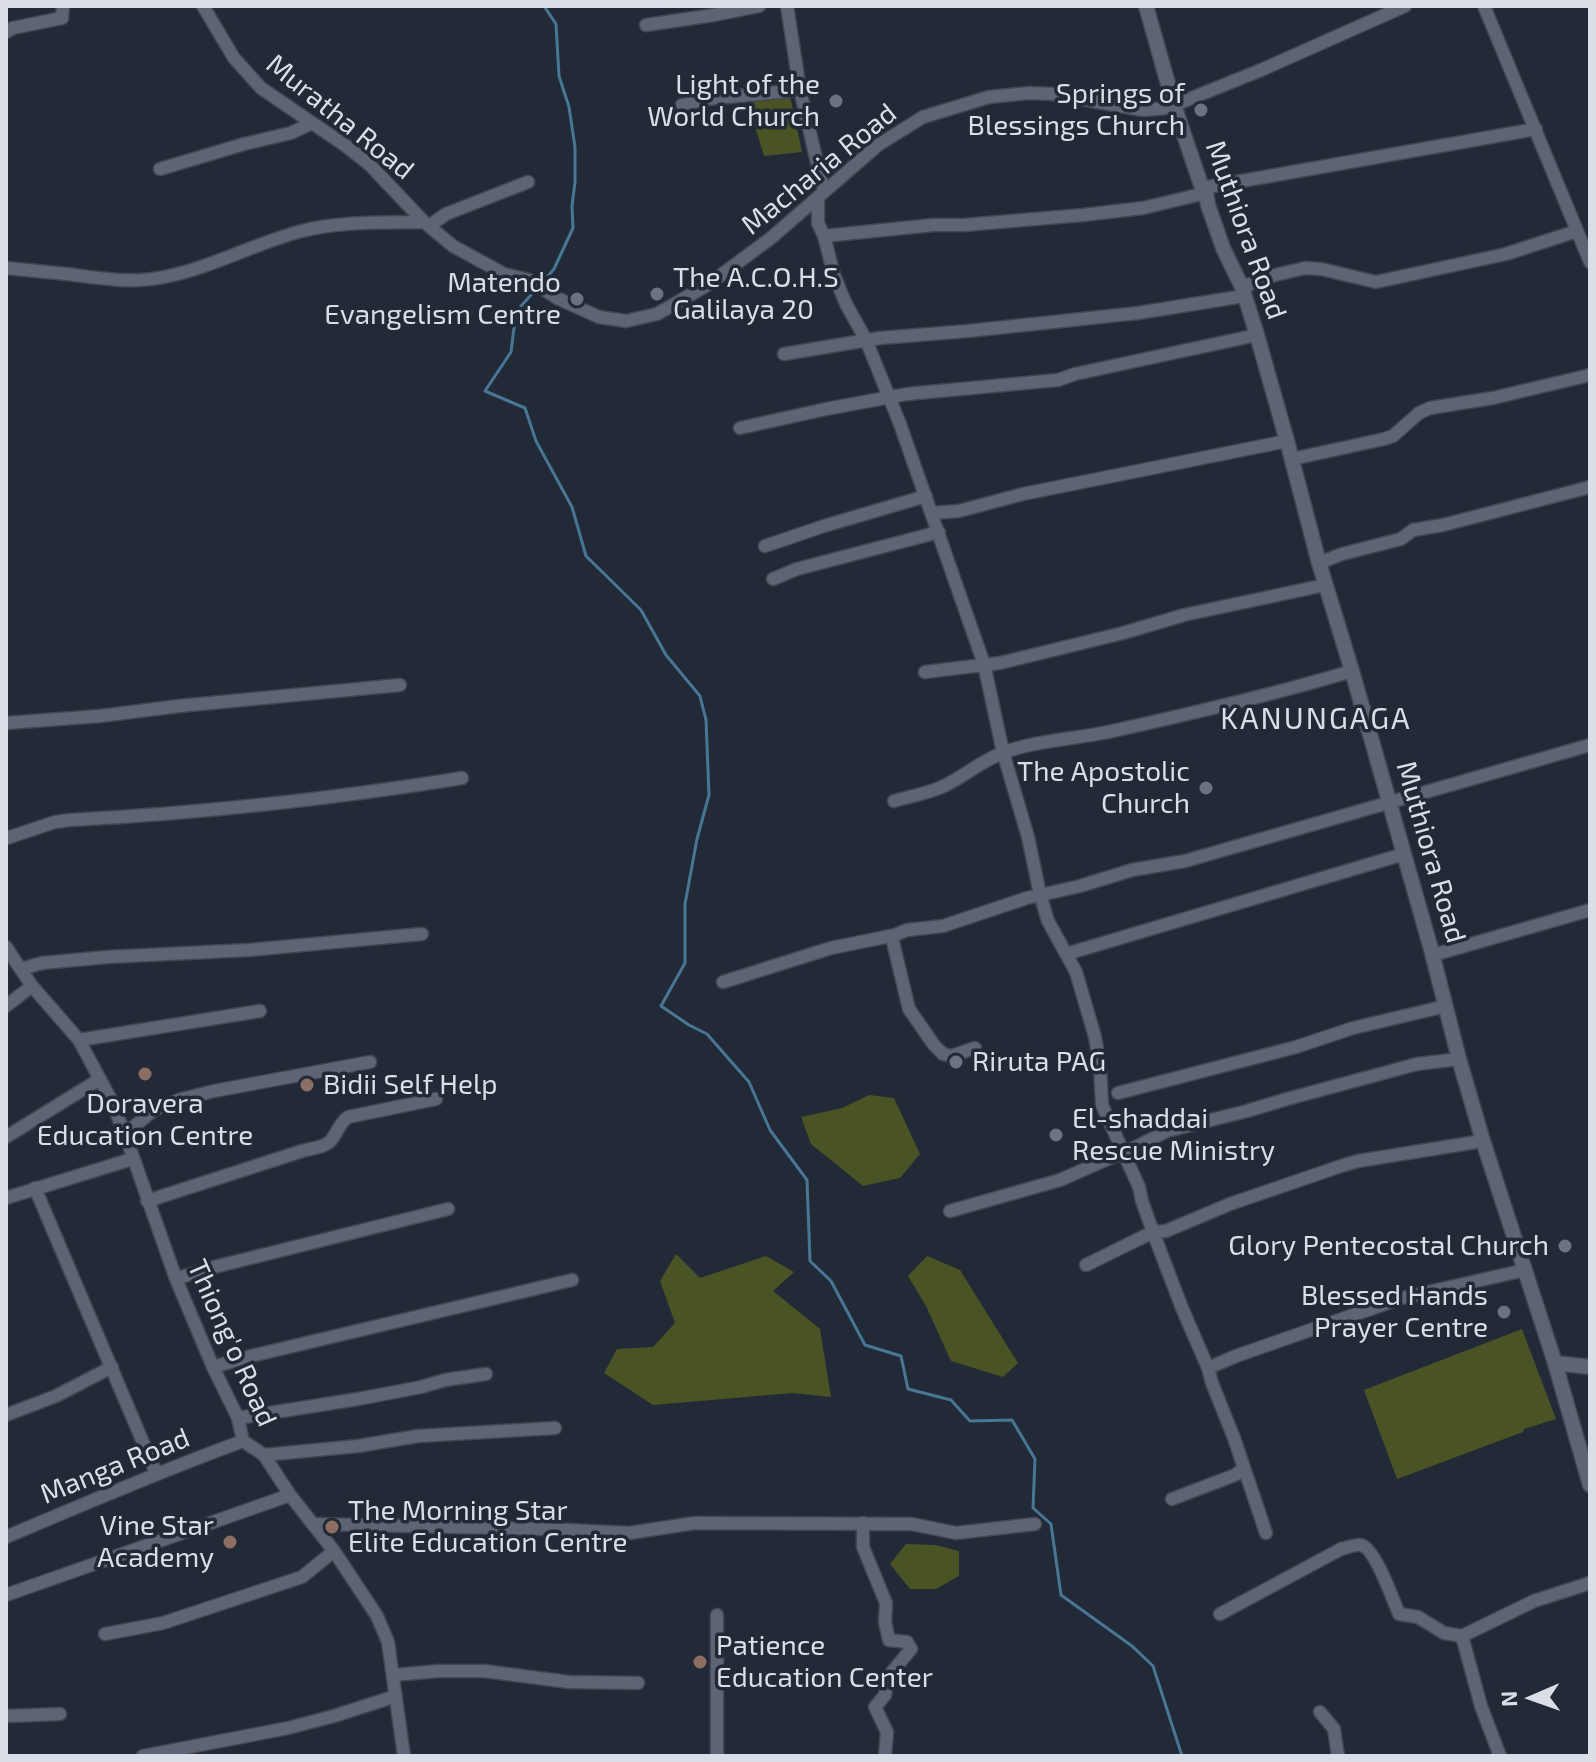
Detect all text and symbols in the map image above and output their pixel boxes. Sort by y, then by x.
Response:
street label: Muratha Road [259,47,421,187]
place label: Light of the World Church [647,68,820,134]
place label: Springs of Blessings Church [968,77,1185,143]
marker: Light of the World Church [827,92,845,110]
street label: Macharia Road [735,96,903,242]
marker: Springs of Blessings Church [1192,101,1210,119]
street label: Muthiora Road [1198,136,1294,324]
place label: The A.C.O.H.S Galilaya 20 [673,261,839,327]
place label: Matendo Evangelism Centre [324,266,561,332]
marker: The A.C.O.H.S Galilaya 20 [648,285,666,303]
marker: Matendo Evangelism Centre [568,290,586,308]
district label: KANUNGAGA [1220,701,1412,737]
place label: The Apostolic Church [1017,755,1190,821]
street label: Muthiora Road [1389,757,1473,947]
marker: The Apostolic Church [1197,779,1215,797]
place label: Riruta PAG [972,1045,1106,1079]
marker: Riruta PAG [947,1053,965,1071]
marker: Doravera Education Centre [136,1065,154,1083]
place label: Bidii Self Help [323,1068,498,1102]
marker: Bidii Self Help [298,1076,316,1094]
place label: Doravera Education Centre [37,1087,253,1153]
place label: El-shaddai Rescue Ministry [1072,1102,1275,1168]
marker: El-shaddai Rescue Ministry [1047,1126,1065,1144]
place label: Glory Pentecostal Church [1228,1229,1549,1263]
marker: Glory Pentecostal Church [1556,1237,1574,1255]
street label: Thiong'o Road [180,1254,284,1432]
place label: Blessed Hands Prayer Centre [1301,1279,1488,1345]
marker: Blessed Hands Prayer Centre [1495,1303,1513,1321]
street label: Manga Road [36,1421,194,1511]
place label: The Morning Star Elite Education Centre [348,1494,627,1560]
place label: Vine Star Academy [97,1509,214,1575]
marker: The Morning Star Elite Education Centre [323,1518,341,1536]
marker: Vine Star Academy [221,1533,239,1551]
place label: Patience Education Center [716,1629,933,1695]
marker: Patience Education Center [691,1653,709,1671]
north arrow [1492,1658,1572,1738]
text: N [1495,1690,1521,1707]

